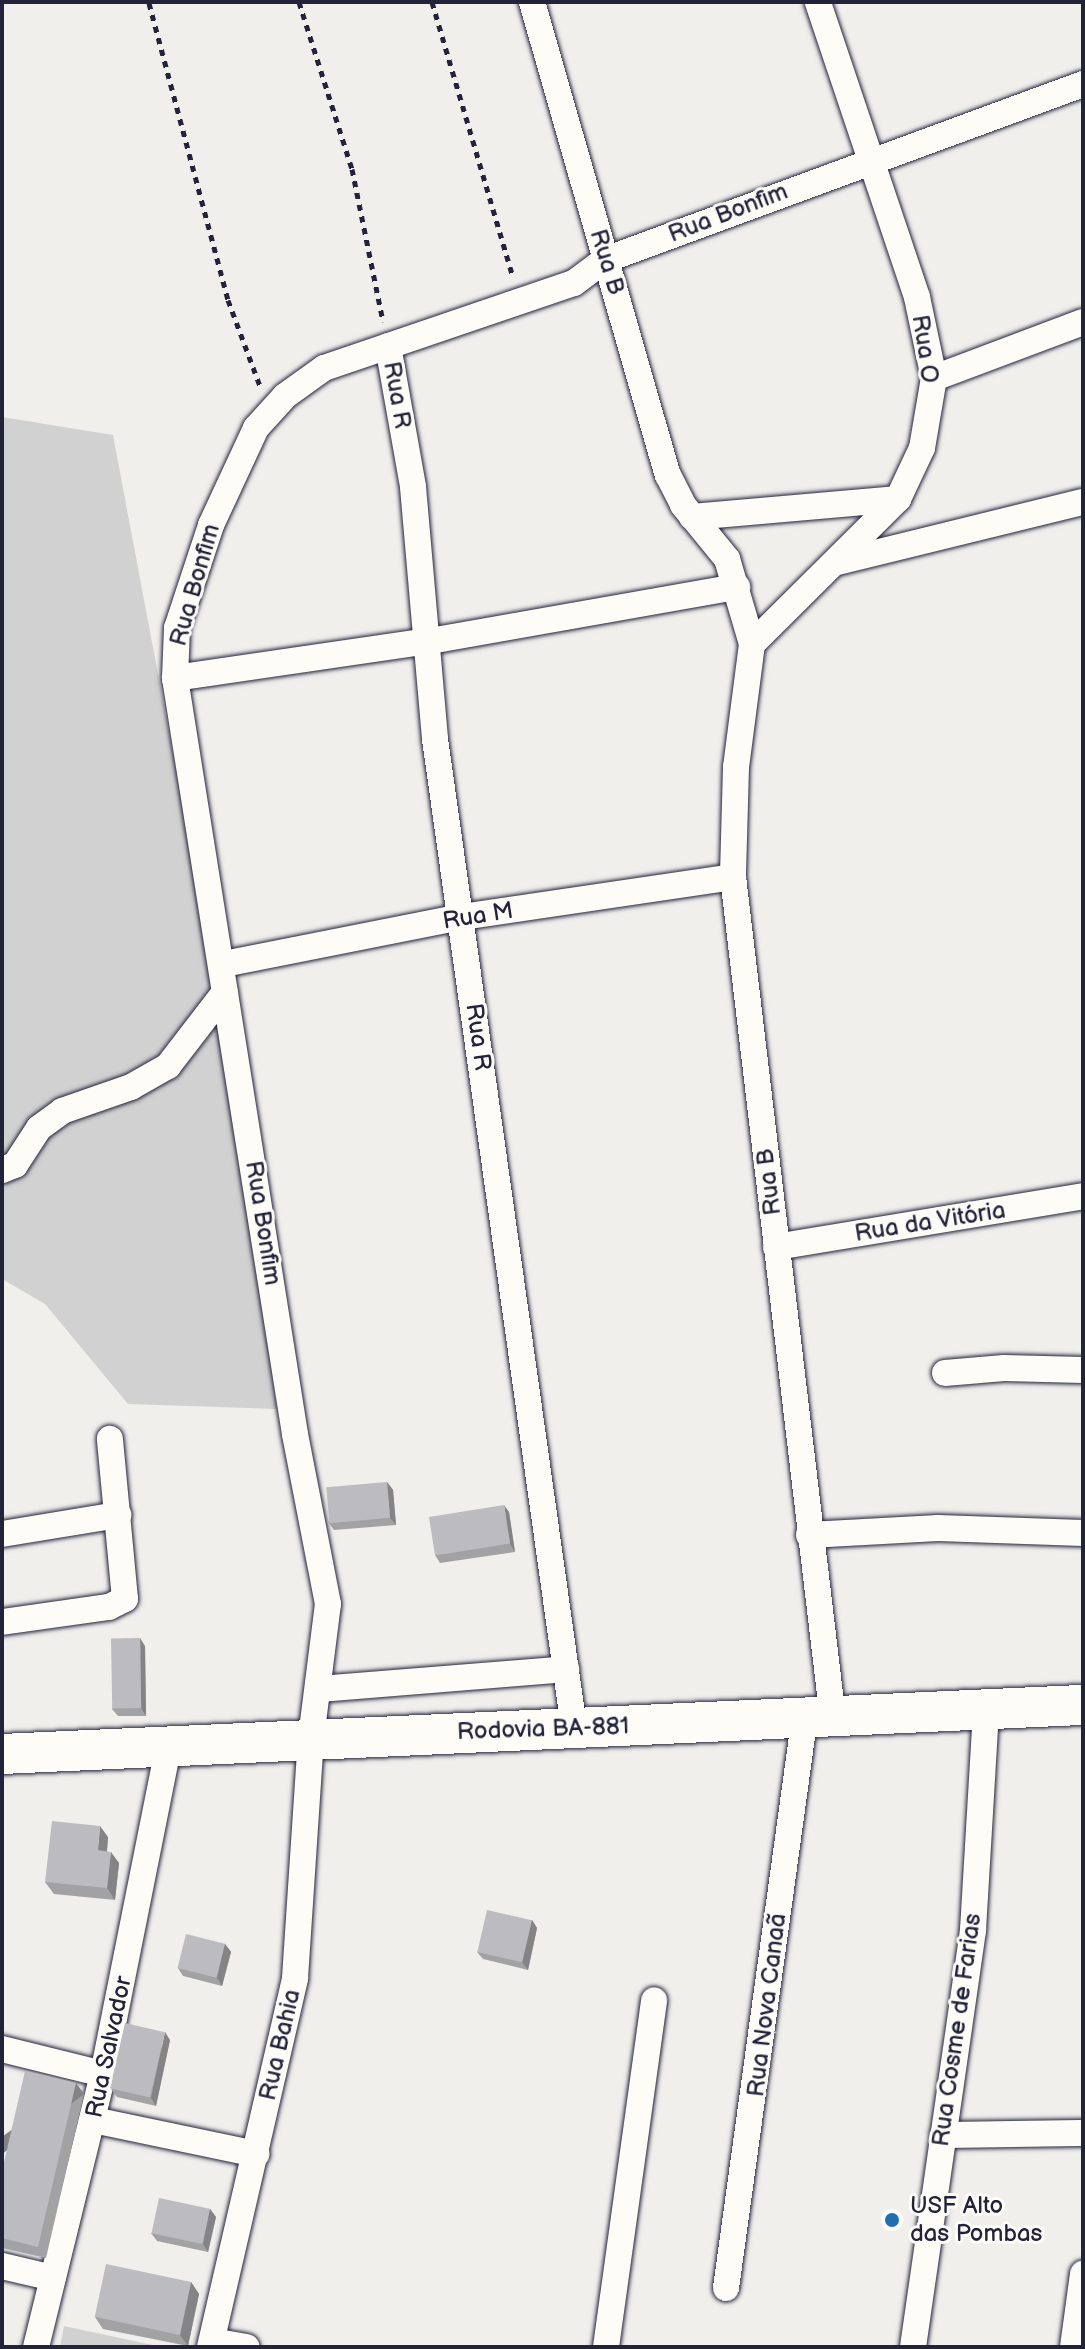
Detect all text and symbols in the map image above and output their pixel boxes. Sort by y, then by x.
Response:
street label: Rua Bonfim [664,177,792,249]
street label: Rua B [583,226,631,298]
street label: Rua O [905,313,945,385]
street label: Rua R [377,359,417,431]
street label: Rua Bonfim [164,521,226,649]
street label: Rua M [441,896,515,936]
street label: Rua R [459,1002,497,1072]
street label: Rua B [751,1147,787,1217]
street label: Rua Bonfim [239,1159,287,1287]
street label: Rua da Vitória [852,1196,1008,1248]
street label: Rodovia BA-881 [456,1712,630,1746]
street label: Rua Nova Canaã [741,1912,793,2098]
street label: Rua Cosme de Farias [926,1912,988,2148]
street label: Rua Salvador [80,1973,138,2121]
street label: Rua Bahia [253,1987,307,2103]
place label: USF Alto das Pombas [910,2192,1043,2248]
marker: USF Alto das Pombas [881,2209,903,2231]

